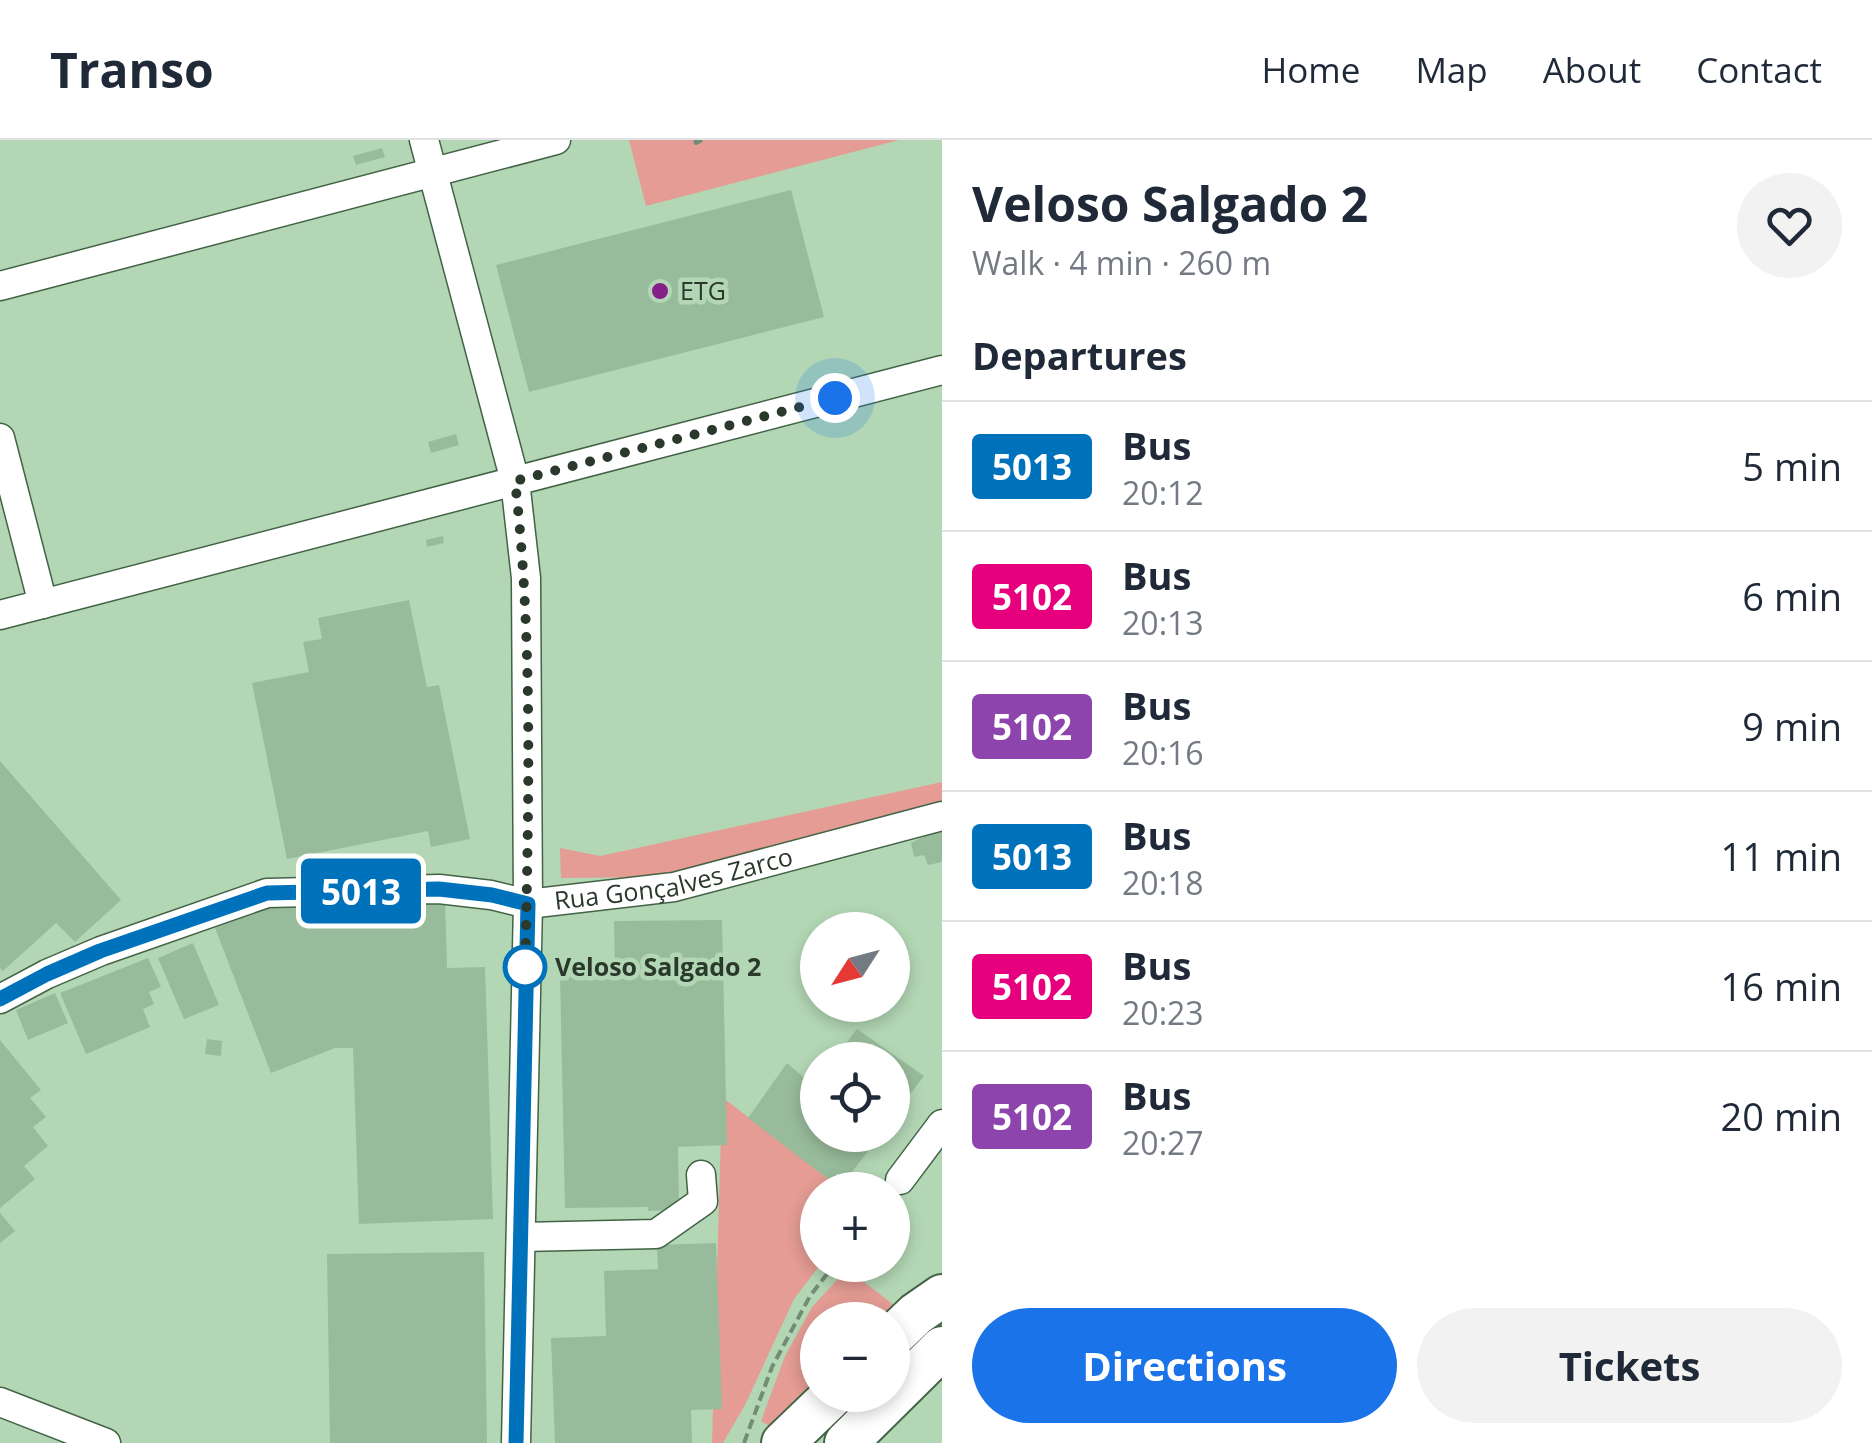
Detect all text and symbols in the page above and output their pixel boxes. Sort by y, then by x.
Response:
text: Transo [50,37,214,102]
text: Home [1261,46,1360,93]
text: Map [1415,46,1488,93]
text: About [1543,46,1641,93]
text: Contact [1696,46,1822,93]
text: Veloso Salgado 2 [972,171,1368,236]
button: heart [1737,173,1842,278]
text: Walk · 4 min · 260 m [972,241,1271,284]
place label: ETG [680,273,726,307]
marker: ETG [649,280,671,302]
text: Departures [972,329,1187,381]
your location [810,373,860,423]
text: Bus [1122,419,1191,471]
text: 5 min [1742,440,1842,492]
text: 5013 [992,443,1072,490]
text: 20:12 [1122,471,1204,514]
text: Bus [1122,549,1191,601]
text: 6 min [1742,570,1842,622]
text: 5102 [992,573,1072,620]
text: 20:13 [1122,601,1204,644]
text: Bus [1122,679,1191,731]
text: 9 min [1742,700,1842,752]
text: 5102 [992,703,1072,750]
text: 20:16 [1122,731,1204,774]
text: Bus [1122,809,1191,861]
text: 11 min [1721,830,1842,882]
text: 5013 [992,833,1072,880]
street label: Rua Gonçalves Zarco [552,838,796,917]
line badge: 5013 [291,858,431,924]
text: 20:18 [1122,861,1204,904]
text: 5013 [321,868,401,915]
north arrow [800,912,910,1022]
map controls [800,912,910,1412]
text: Bus [1122,939,1191,991]
marker: Veloso Salgado 2 [504,946,546,988]
place label: Veloso Salgado 2 [555,949,761,983]
text: 16 min [1721,960,1842,1012]
text: 5102 [992,963,1072,1010]
text: 20:23 [1122,991,1204,1034]
button: locate [800,1042,910,1152]
text: Bus [1122,1069,1191,1121]
text: 20 min [1721,1090,1842,1142]
text: 5102 [992,1093,1072,1140]
text: 20:27 [1122,1121,1204,1164]
button: + [800,1172,910,1282]
button: − [800,1302,910,1412]
button: Directions [972,1308,1397,1423]
button: Tickets [1417,1308,1842,1423]

